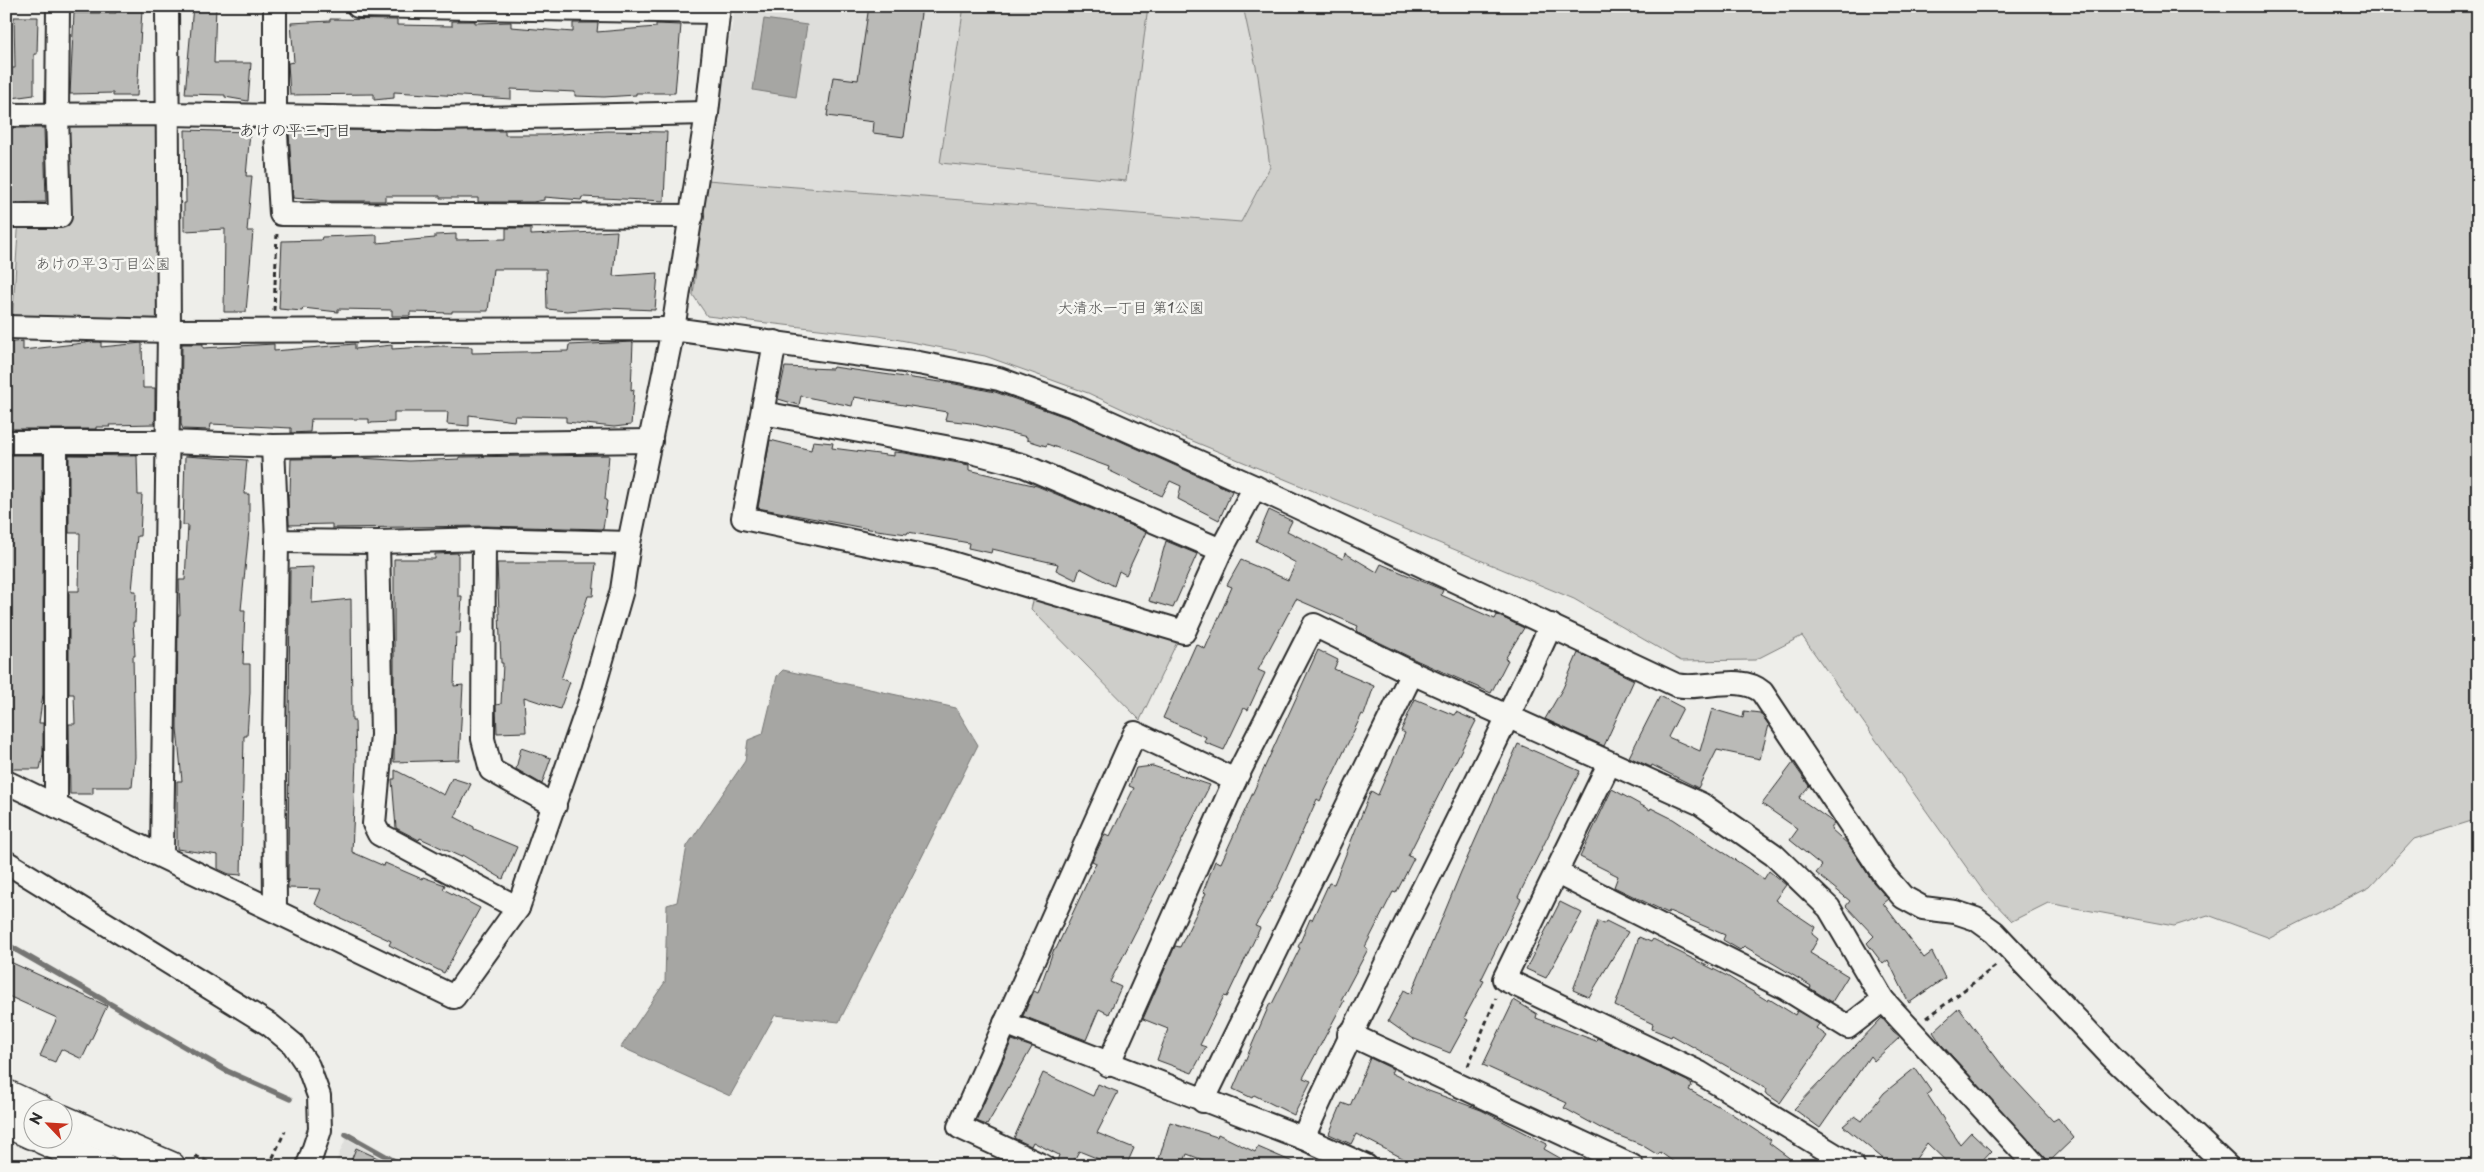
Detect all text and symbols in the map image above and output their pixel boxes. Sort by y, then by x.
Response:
district label: あけの平三丁目 [239,117,351,141]
park label: あけの平３丁目公園 [35,251,171,274]
park label: 大清水一丁目 第1公園 [1058,295,1204,318]
north arrow [22,1100,72,1150]
text: N [24,1109,48,1128]

